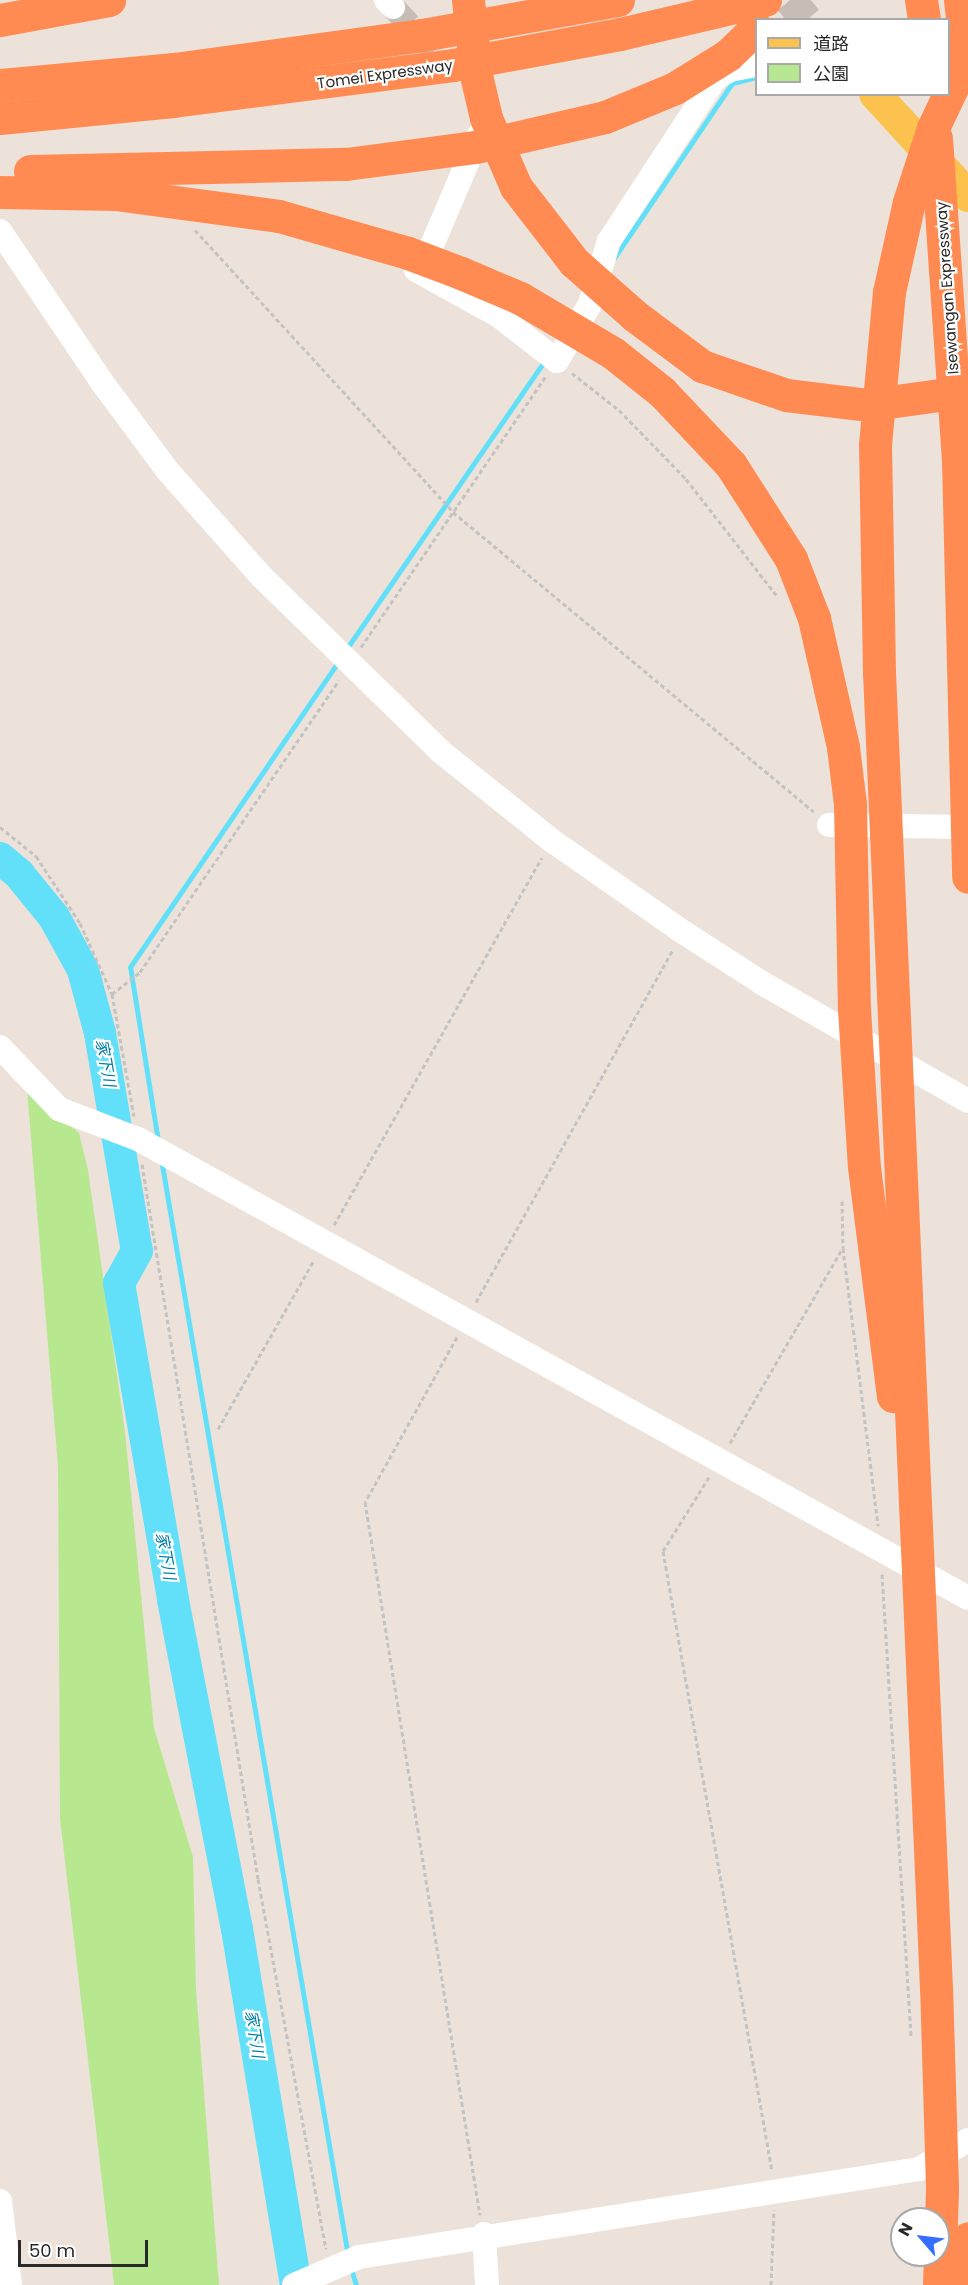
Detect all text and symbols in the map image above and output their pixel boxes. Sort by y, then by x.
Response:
legend [755,18,950,96]
text: 道路 [813,31,849,56]
street label: Tomei Expressway [316,56,454,92]
text: 公園 [813,61,849,86]
street label: Isewangan Expressway [932,201,962,375]
water label: 家下川 [91,1038,119,1088]
water label: 家下川 [151,1531,179,1581]
water label: 家下川 [241,2009,267,2059]
north arrow [890,2207,950,2267]
text: N [892,2219,918,2240]
scale bar [21,2228,152,2266]
text: 50 m [29,2238,75,2263]

